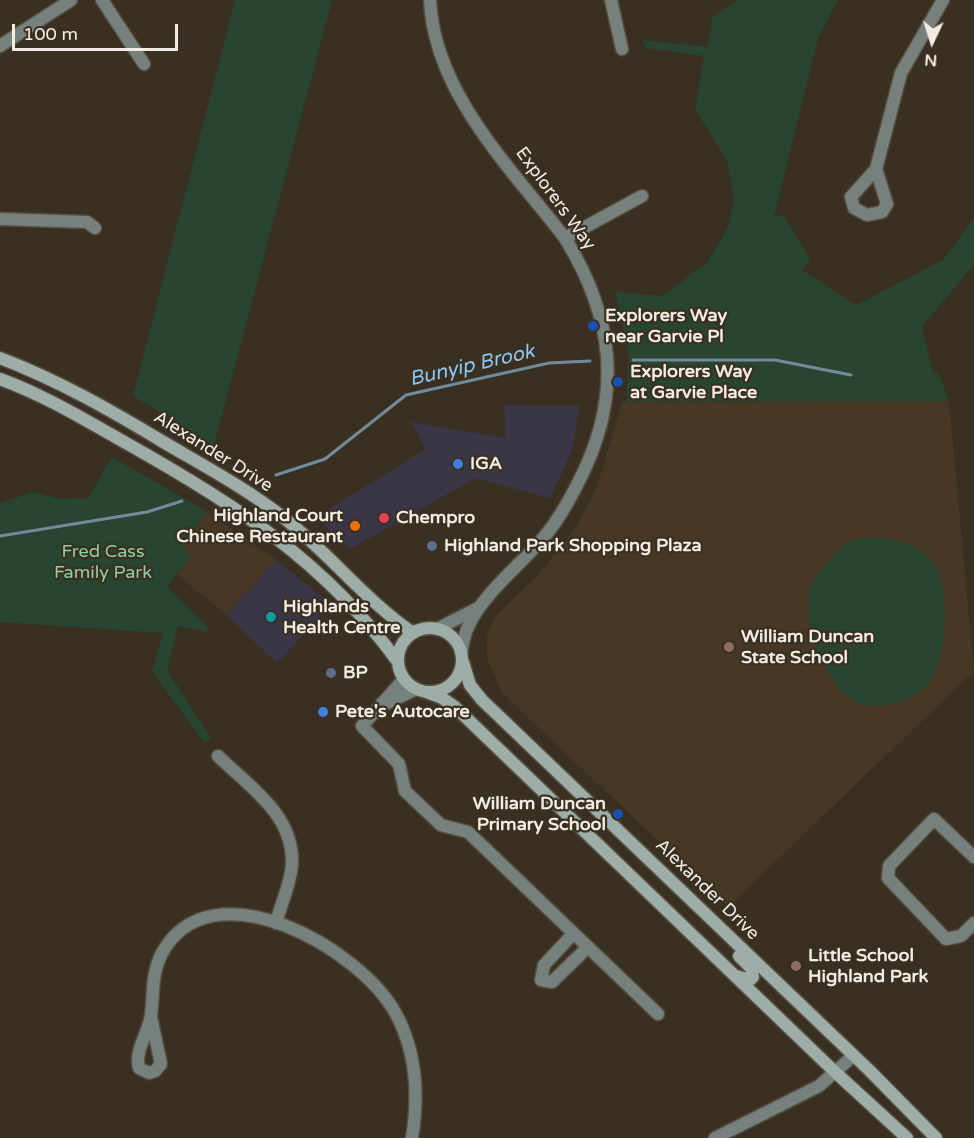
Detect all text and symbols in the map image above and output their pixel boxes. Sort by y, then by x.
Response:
scale bar [15,12,182,50]
north arrow [902,12,962,72]
text: 100 m [23,23,78,45]
text: N [924,50,938,70]
street label: Explorers Way [510,143,600,255]
place label: Explorers Way near Garvie Pl [605,305,727,348]
marker: Explorers Way near Garvie Pl [586,319,600,333]
water label: Bunyip Brook [407,340,537,392]
place label: Explorers Way at Garvie Place [630,361,757,404]
marker: Explorers Way at Garvie Place [611,375,625,389]
street label: Alexander Drive [150,407,276,497]
place label: IGA [470,453,502,475]
marker: IGA [451,457,465,471]
place label: Highland Court Chinese Restaurant [176,505,343,548]
place label: Chempro [396,507,475,529]
marker: Chempro [377,511,391,525]
marker: Highland Court Chinese Restaurant [348,519,362,533]
place label: Highland Park Shopping Plaza [444,535,702,557]
marker: Highland Park Shopping Plaza [425,539,439,553]
park label: Fred Cass Family Park [54,541,152,584]
place label: Highlands Health Centre [283,596,400,638]
marker: Highlands Health Centre [264,610,278,624]
place label: William Duncan State School [741,626,874,668]
marker: William Duncan State School [722,640,736,654]
place label: BP [343,662,368,684]
marker: BP [324,666,338,680]
place label: Pete's Autocare [335,701,470,723]
marker: Pete's Autocare [316,705,330,719]
place label: William Duncan Primary School [473,793,606,836]
marker: William Duncan Primary School [611,807,625,821]
street label: Alexander Drive [651,835,763,945]
place label: Little School Highland Park [808,945,928,988]
marker: Little School Highland Park [789,959,803,973]

